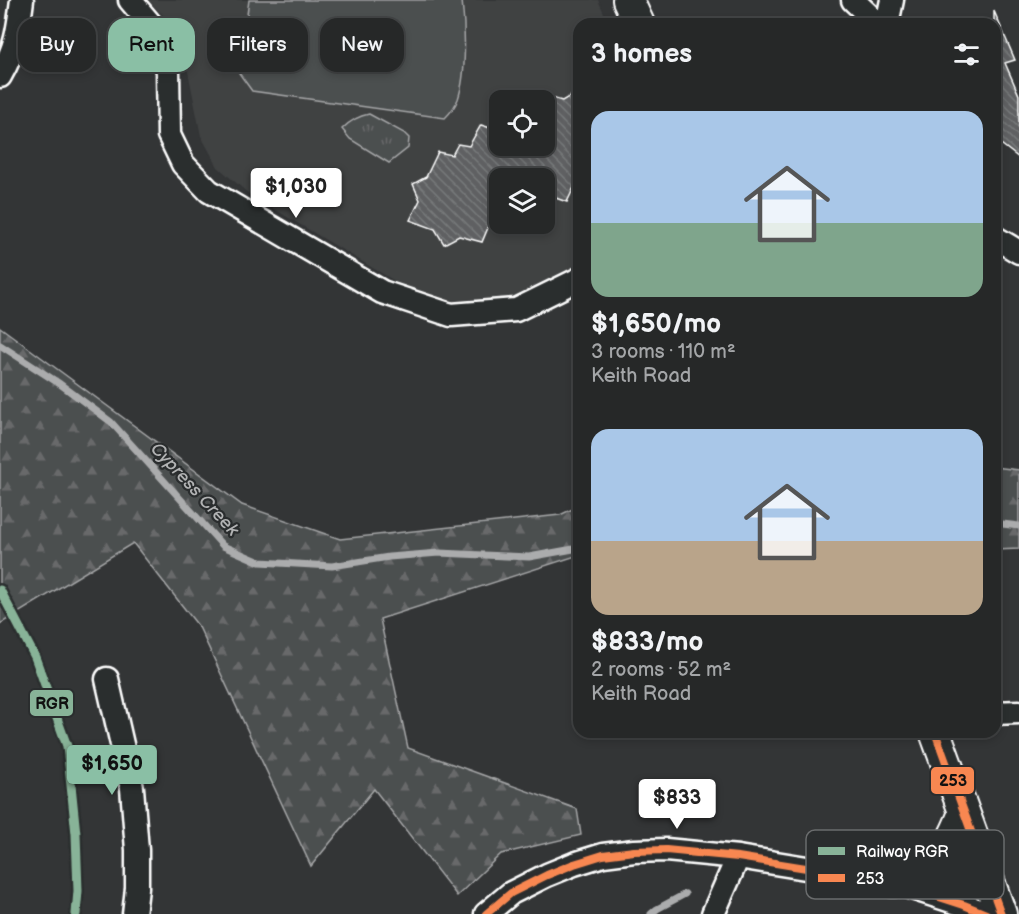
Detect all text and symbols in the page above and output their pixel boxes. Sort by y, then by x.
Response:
chip: Buy [18,18,96,72]
chip: Rent [108,18,195,72]
chip: Filters [207,18,308,72]
chip: New [320,18,404,72]
icon: filters [950,38,983,71]
text: 3 homes [591,39,692,70]
map controls [489,90,555,234]
button: locate [489,90,555,156]
icon: home [733,150,841,258]
pin: $1,030 [247,168,345,219]
button: layers [489,168,555,234]
text: $1,030 [265,175,327,199]
text: $1,650/mo [591,309,721,340]
text: 3 rooms · 110 m² [591,340,736,364]
text: Keith Road [591,364,691,388]
water label: Cypress Creek [146,438,244,541]
icon: home [733,468,841,576]
text: $833/mo [591,627,703,658]
text: 2 rooms · 52 m² [591,658,731,682]
text: Keith Road [591,682,691,706]
line badge: RGR [29,689,74,717]
text: RGR [35,695,69,714]
pin: $1,650 [63,745,161,796]
text: $1,650 [81,752,143,776]
line badge: 253 [930,766,975,795]
text: 253 [939,772,967,791]
pin: $833 [641,779,713,830]
text: $833 [653,786,701,810]
legend [806,830,1004,899]
text: Railway RGR [856,843,949,862]
text: 253 [856,870,885,889]

